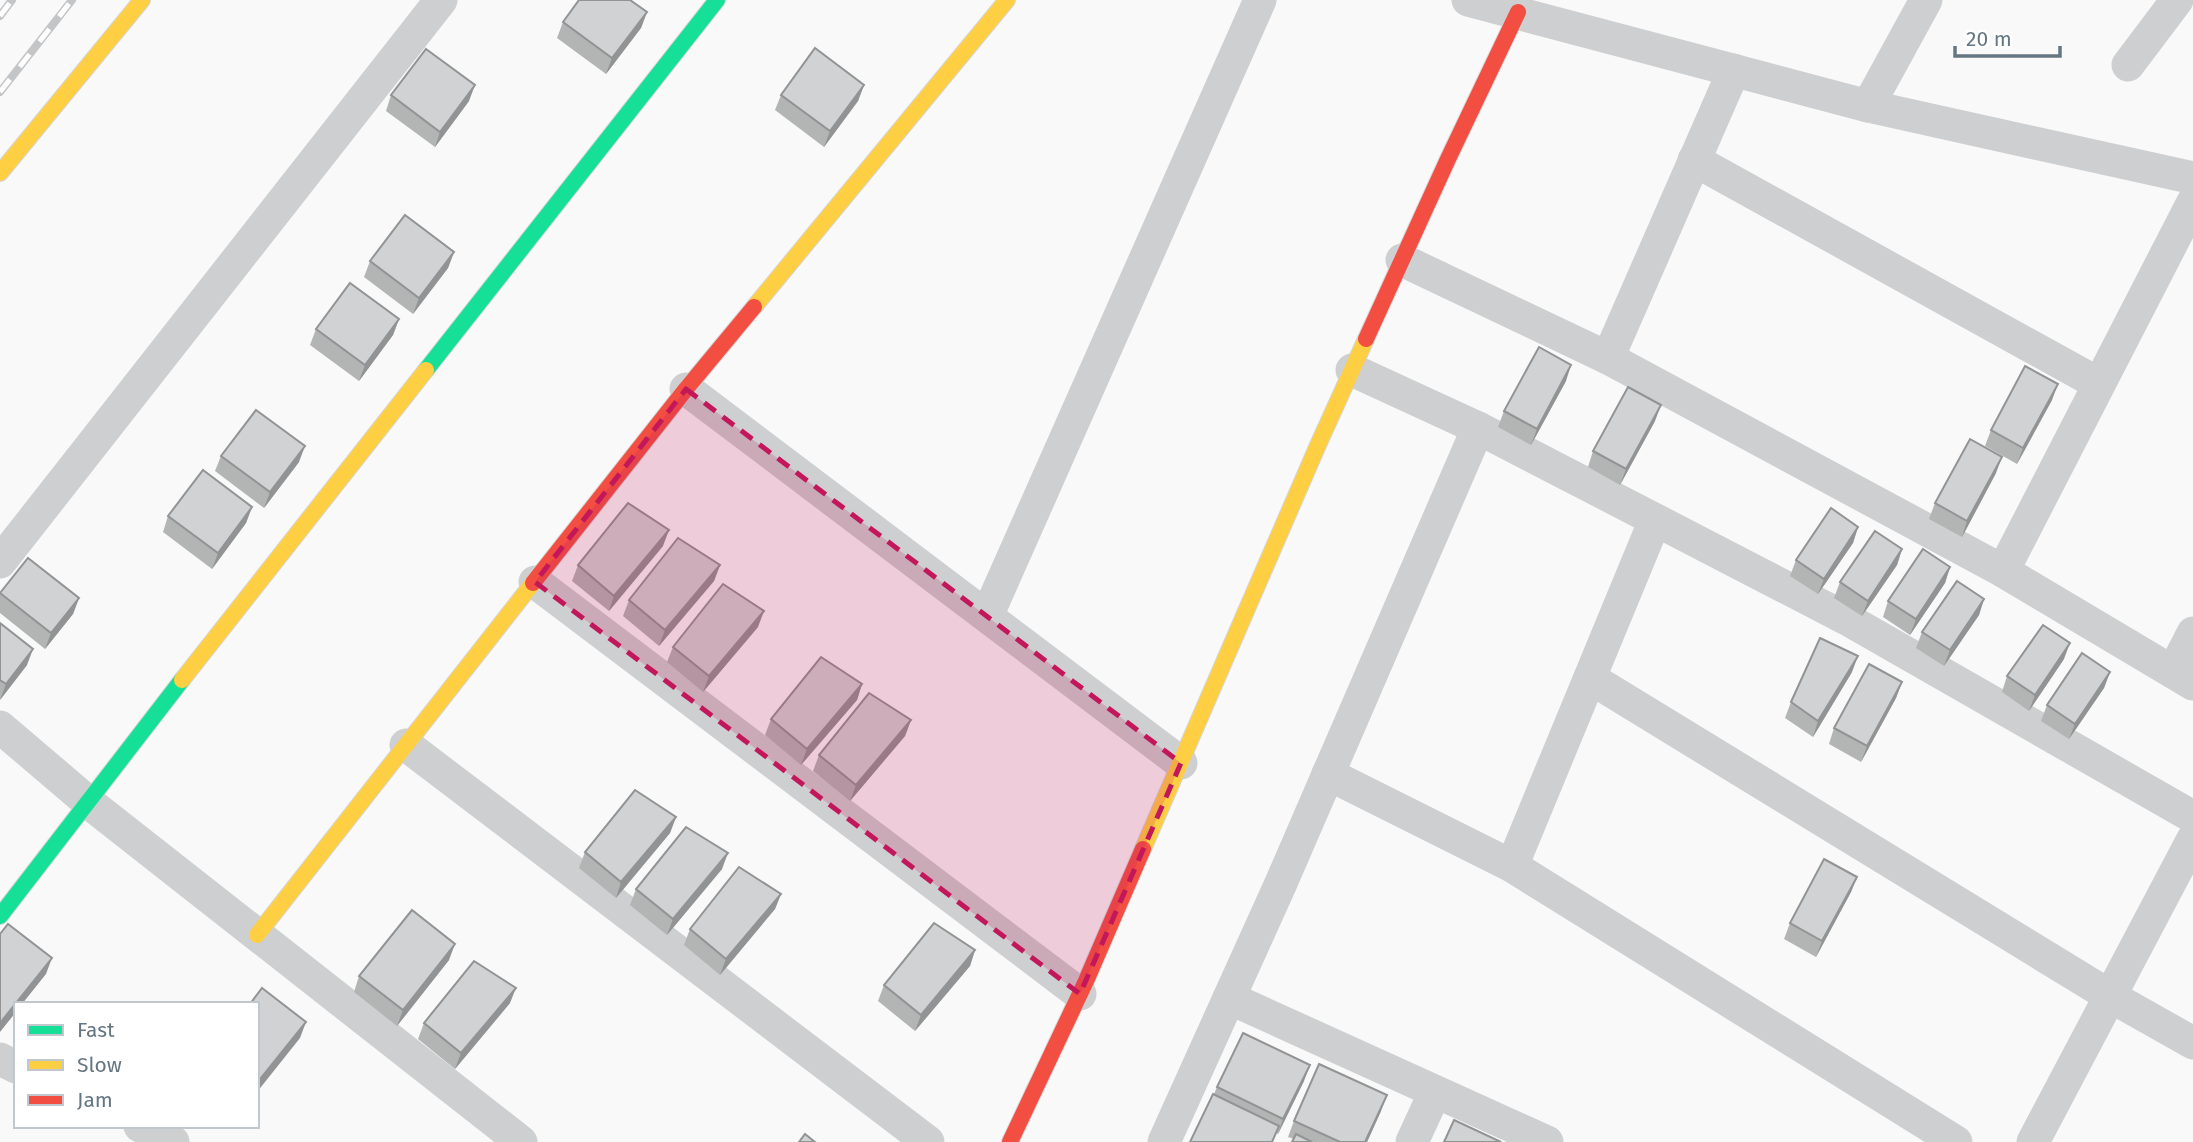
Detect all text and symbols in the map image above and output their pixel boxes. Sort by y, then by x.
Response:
scale bar [1955,14,2060,58]
text: 20 m [1966,26,2012,52]
legend [14,1002,259,1128]
text: Fast [77,1017,115,1043]
text: Slow [77,1052,122,1078]
text: Jam [77,1087,113,1113]

